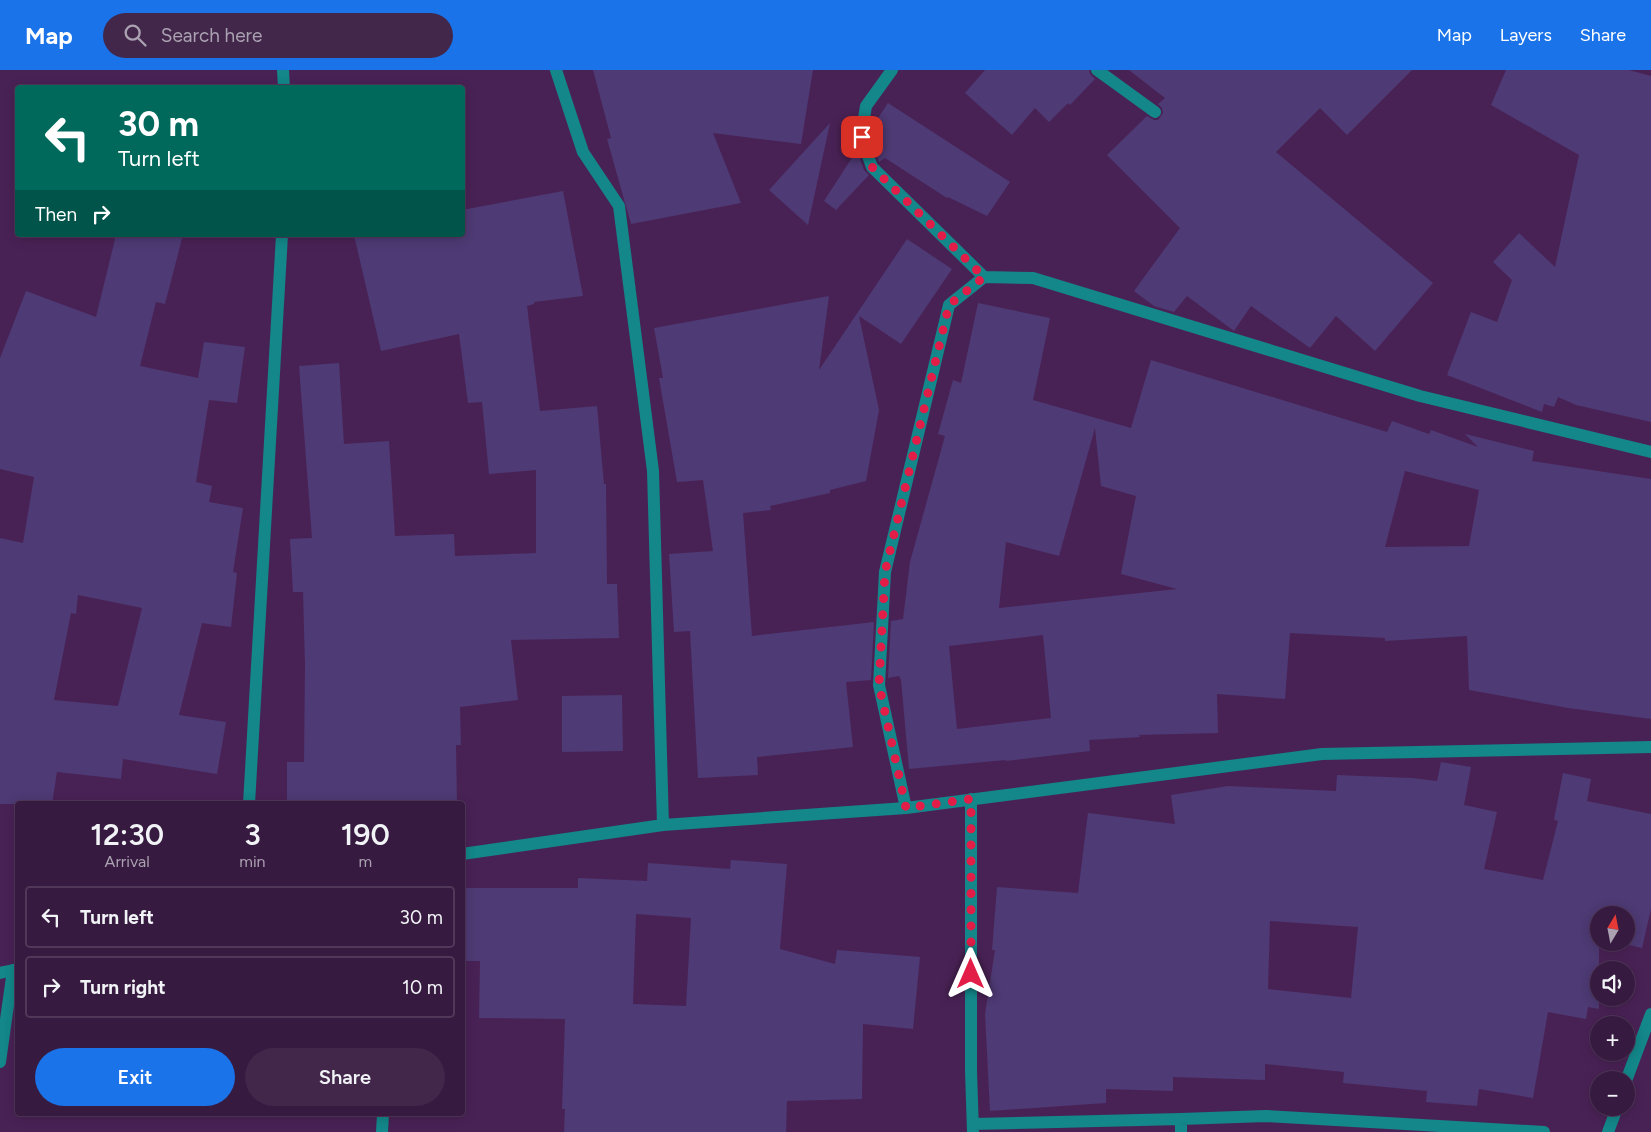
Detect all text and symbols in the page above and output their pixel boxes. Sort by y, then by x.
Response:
search box [103,13,453,58]
text: Map [25,21,73,50]
icon: search [121,21,149,49]
text: Search here [161,24,262,47]
text: Map [1437,24,1472,46]
text: Layers [1500,24,1552,46]
text: Share [1580,24,1626,46]
text: 30 m [118,103,199,145]
icon: left [35,105,100,170]
pin [841,116,883,158]
icon: arrive [848,123,876,151]
text: Turn left [118,145,200,172]
icon: right [87,200,115,228]
text: Then [35,203,77,226]
text: 12:30 [90,816,164,853]
text: 3 [244,816,261,853]
text: 190 [341,816,390,853]
text: Arrival [105,852,150,871]
text: min [239,852,266,871]
text: m [358,852,372,871]
icon: left [37,903,65,931]
text: Turn left [80,906,154,929]
text: 30 m [400,906,443,929]
north arrow [1590,906,1635,951]
map controls [1590,906,1635,1116]
position arrow [944,947,996,999]
button: sound [1590,961,1635,1006]
icon: right [37,973,65,1001]
text: Turn right [80,976,166,999]
text: 10 m [402,976,443,999]
button: + [1590,1016,1635,1061]
button: Exit [35,1048,235,1106]
button: Share [245,1048,445,1106]
button: − [1590,1071,1635,1116]

